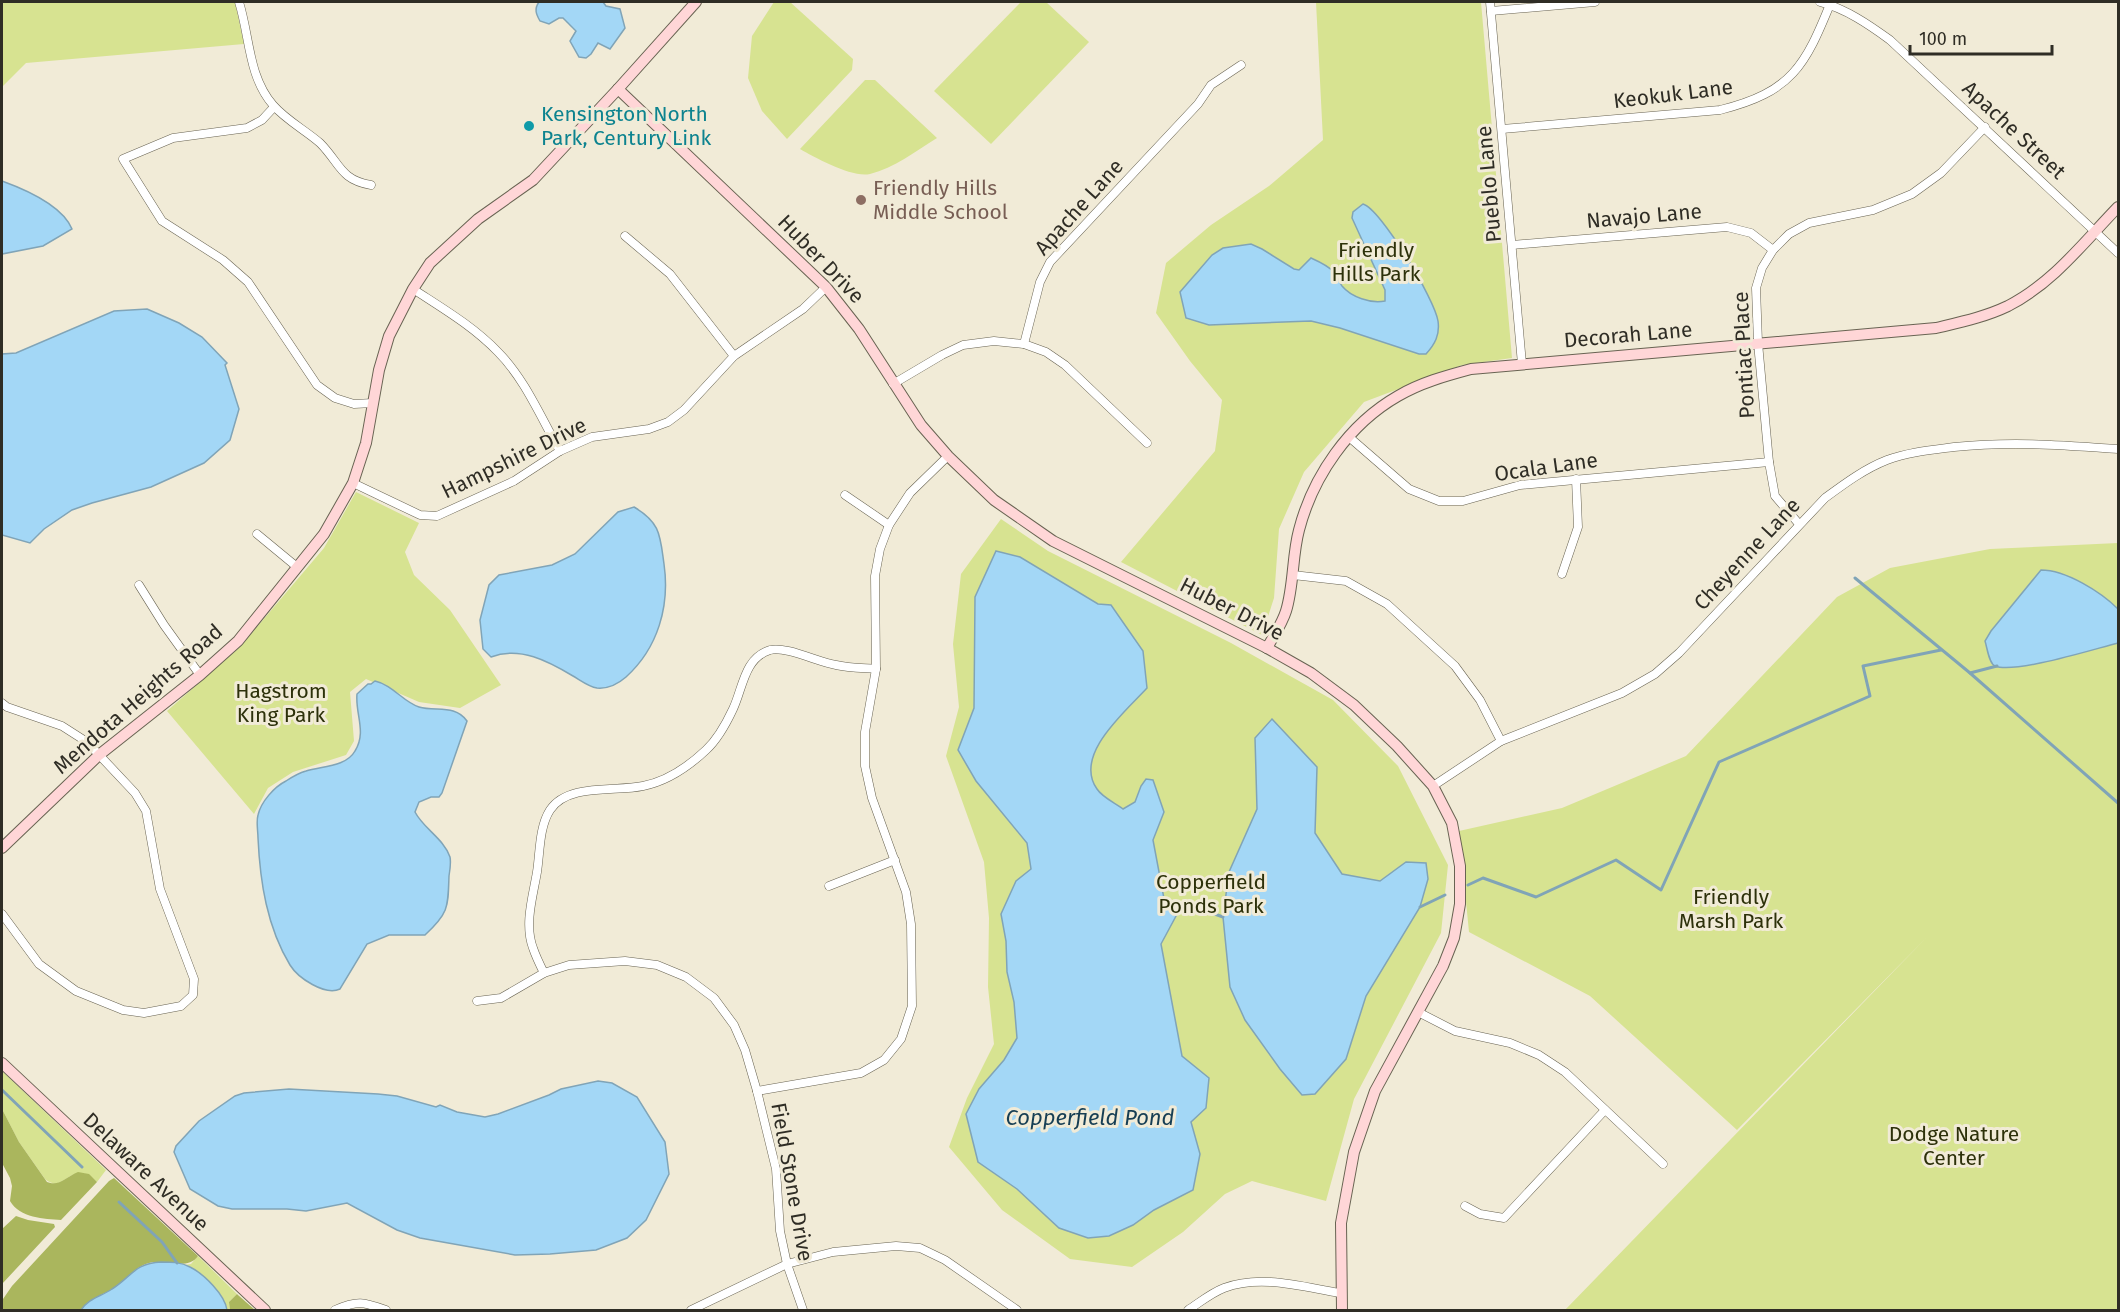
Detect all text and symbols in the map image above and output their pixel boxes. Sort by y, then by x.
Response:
scale bar [1910,18,2052,56]
text: 100 m [1919,28,1967,50]
street label: Keokuk Lane [1612,74,1734,114]
street label: Apache Street [1957,75,2071,185]
place label: Kensington North Park, Century Link [541,101,712,151]
marker: Kensington North Park, Century Link [522,119,536,133]
street label: Pueblo Lane [1471,125,1507,243]
street label: Apache Lane [1029,154,1129,260]
place label: Friendly Hills Middle School [873,175,1008,225]
marker: Friendly Hills Middle School [854,193,868,207]
street label: Navajo Lane [1585,198,1703,234]
street label: Huber Drive [772,209,870,309]
park label: Friendly Hills Park [1331,237,1421,287]
street label: Pontiac Place [1728,291,1760,419]
street label: Decorah Lane [1563,316,1693,354]
street label: Hampshire Drive [437,412,591,504]
street label: Ocala Lane [1493,447,1599,487]
street label: Cheyenne Lane [1688,492,1806,616]
street label: Huber Drive [1176,572,1288,646]
street label: Mendota Heights Road [48,618,228,780]
park label: Hagstrom King Park [235,678,327,728]
park label: Copperfield Ponds Park [1156,869,1266,919]
park label: Friendly Marsh Park [1679,884,1784,934]
street label: Field Stone Drive [765,1101,819,1263]
water label: Copperfield Pond [1005,1104,1175,1131]
street label: Delaware Avenue [78,1107,214,1237]
park label: Dodge Nature Center [1889,1121,2019,1171]

